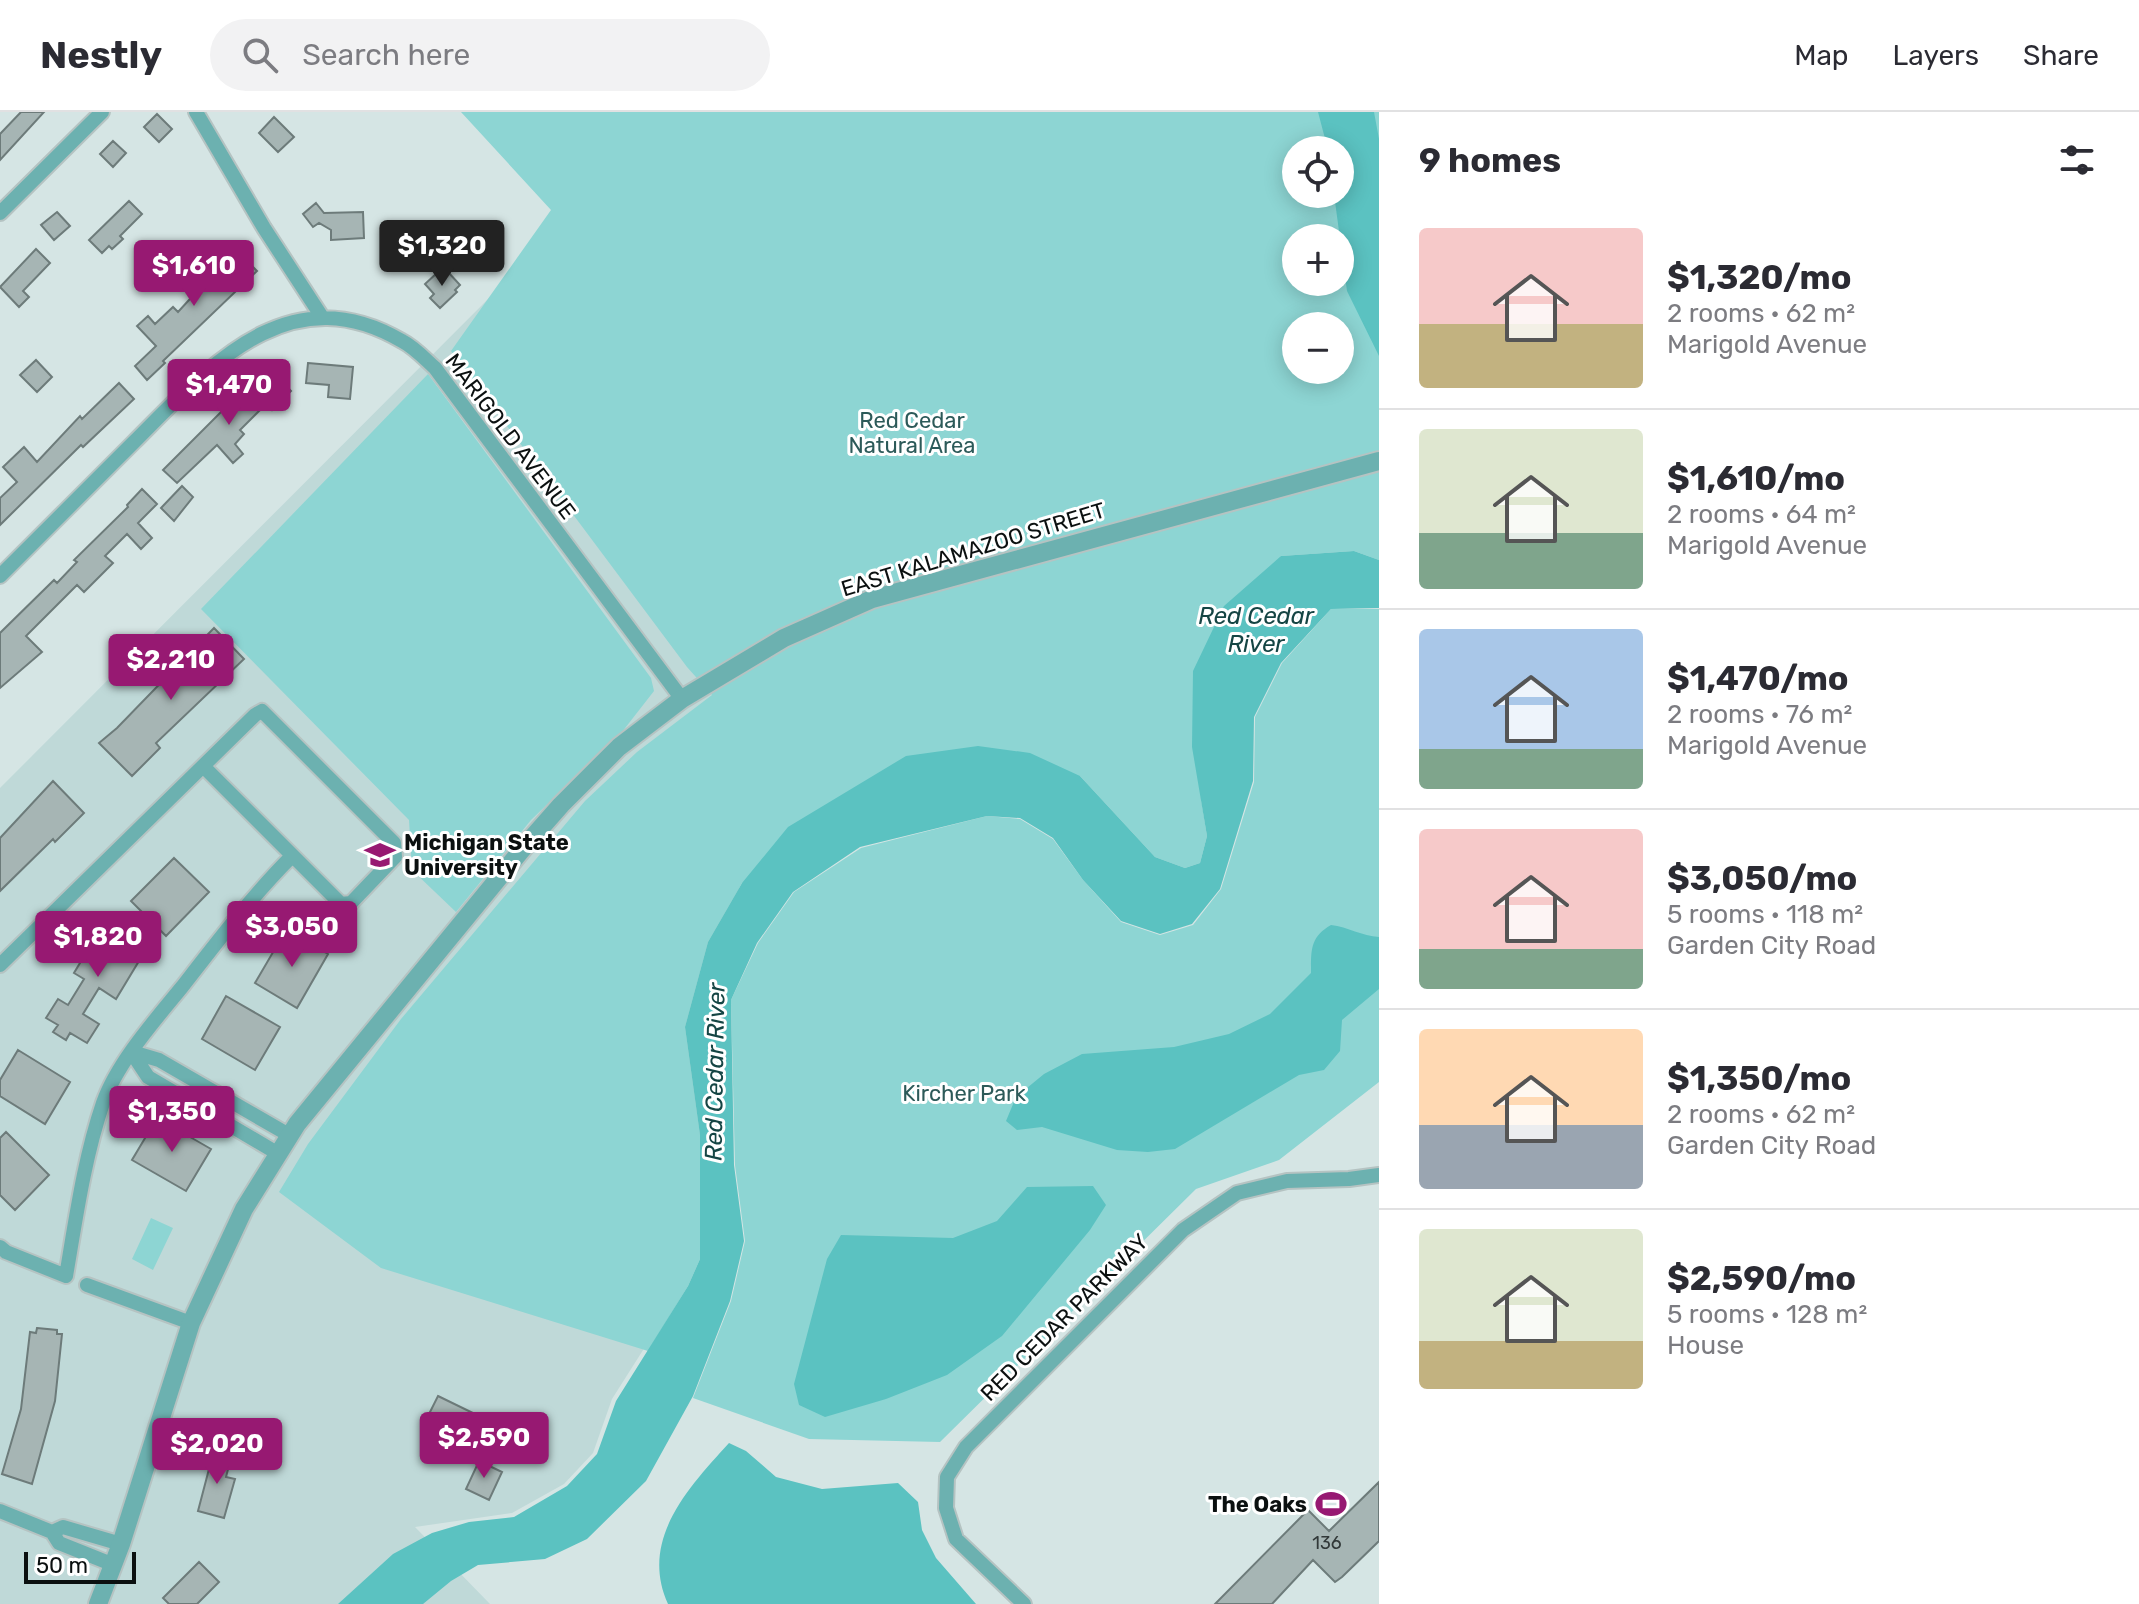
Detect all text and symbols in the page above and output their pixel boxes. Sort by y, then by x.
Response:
search box [210,19,770,91]
text: Nestly [40,32,162,78]
icon: search [238,33,282,77]
text: Search here [302,37,470,73]
text: Map [1794,39,1849,72]
text: Layers [1893,39,1979,72]
text: Share [2023,39,2099,72]
map controls [1282,136,1354,384]
button: locate [1282,136,1354,208]
icon: filters [2055,138,2099,182]
text: 9 homes [1419,140,1561,181]
pin: $1,320 [377,220,507,288]
button: + [1282,224,1354,296]
text: $1,320 [397,230,487,261]
pin: $1,610 [129,240,259,308]
text: $1,610 [152,250,236,281]
text: $1,320/mo [1667,257,1851,298]
icon: home [1483,260,1579,356]
text: 2 rooms · 62 m² [1667,298,1855,329]
button: − [1282,312,1354,384]
text: Marigold Avenue [1667,329,1867,360]
street label: MARIGOLD AVENUE [440,348,582,524]
pin: $1,470 [164,359,294,427]
text: $1,470 [185,369,273,400]
park label: Red Cedar Natural Area [848,407,976,459]
text: $1,610/mo [1667,458,1845,499]
icon: home [1483,461,1579,557]
street label: EAST KALAMAZOO STREET [838,496,1109,603]
text: 2 rooms · 64 m² [1667,499,1856,530]
text: Marigold Avenue [1667,530,1867,561]
water label: Red Cedar River [1198,602,1315,658]
pin: $2,210 [106,634,236,702]
text: $2,210 [127,644,216,675]
text: $1,470/mo [1667,658,1849,699]
icon: home [1483,661,1579,757]
text: 2 rooms · 76 m² [1667,699,1852,730]
text: Marigold Avenue [1667,730,1867,761]
place label: Michigan State University [404,829,569,881]
school or university icon: Michigan State University [363,838,397,872]
text: $3,050/mo [1667,858,1857,899]
icon: home [1483,861,1579,957]
text: 5 rooms · 118 m² [1667,899,1863,930]
pin: $3,050 [227,901,357,969]
pin: $1,820 [33,911,163,979]
text: $3,050 [245,911,339,942]
text: $1,820 [53,921,143,952]
text: Garden City Road [1667,930,1876,961]
water label: Red Cedar River [699,982,731,1161]
text: $1,350/mo [1667,1058,1851,1099]
icon: home [1483,1061,1579,1157]
park label: Kircher Park [902,1080,1026,1107]
pin: $1,350 [107,1086,237,1154]
text: $1,350 [127,1096,217,1127]
text: 2 rooms · 62 m² [1667,1099,1855,1130]
text: Garden City Road [1667,1130,1876,1161]
street label: RED CEDAR PARKWAY [975,1228,1154,1407]
text: $2,590/mo [1667,1258,1856,1299]
icon: home [1483,1261,1579,1357]
text: 5 rooms · 128 m² [1667,1299,1867,1330]
text: House [1667,1330,1744,1361]
pin: $2,590 [419,1412,549,1480]
pin: $2,020 [152,1418,282,1486]
text: $2,590 [438,1422,530,1453]
text: $2,020 [170,1428,264,1459]
sports icon: The Oaks [1314,1487,1348,1521]
place label: The Oaks [1208,1491,1307,1518]
house number: 136 [1312,1532,1342,1554]
scale bar [24,1548,136,1584]
text: 50 m [36,1552,88,1579]

